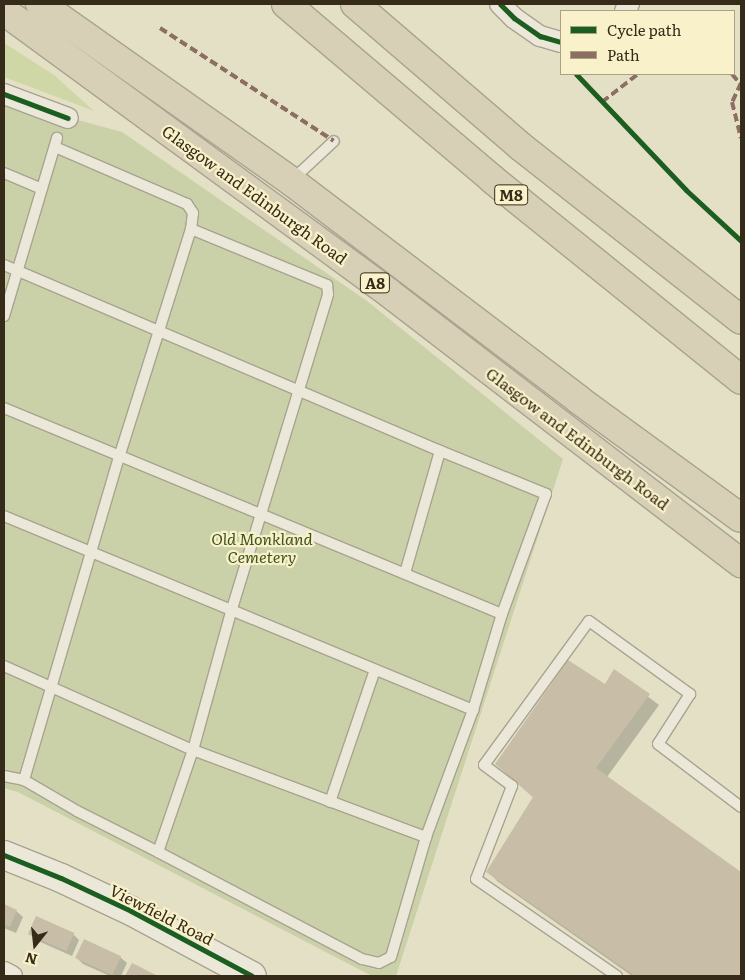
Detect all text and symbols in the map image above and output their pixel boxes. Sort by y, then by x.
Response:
legend [560,10,735,75]
text: Cycle path [607,18,681,41]
text: Path [607,43,640,66]
street label: Glasgow and Edinburgh Road [159,120,351,268]
road number: M8 [494,182,528,208]
road number: A8 [359,270,391,296]
street label: Glasgow and Edinburgh Road [483,363,673,513]
park label: Old Monkland Cemetery [211,528,313,566]
street label: Viewfield Road [107,880,217,948]
north arrow [10,920,60,970]
text: N [22,948,39,971]

